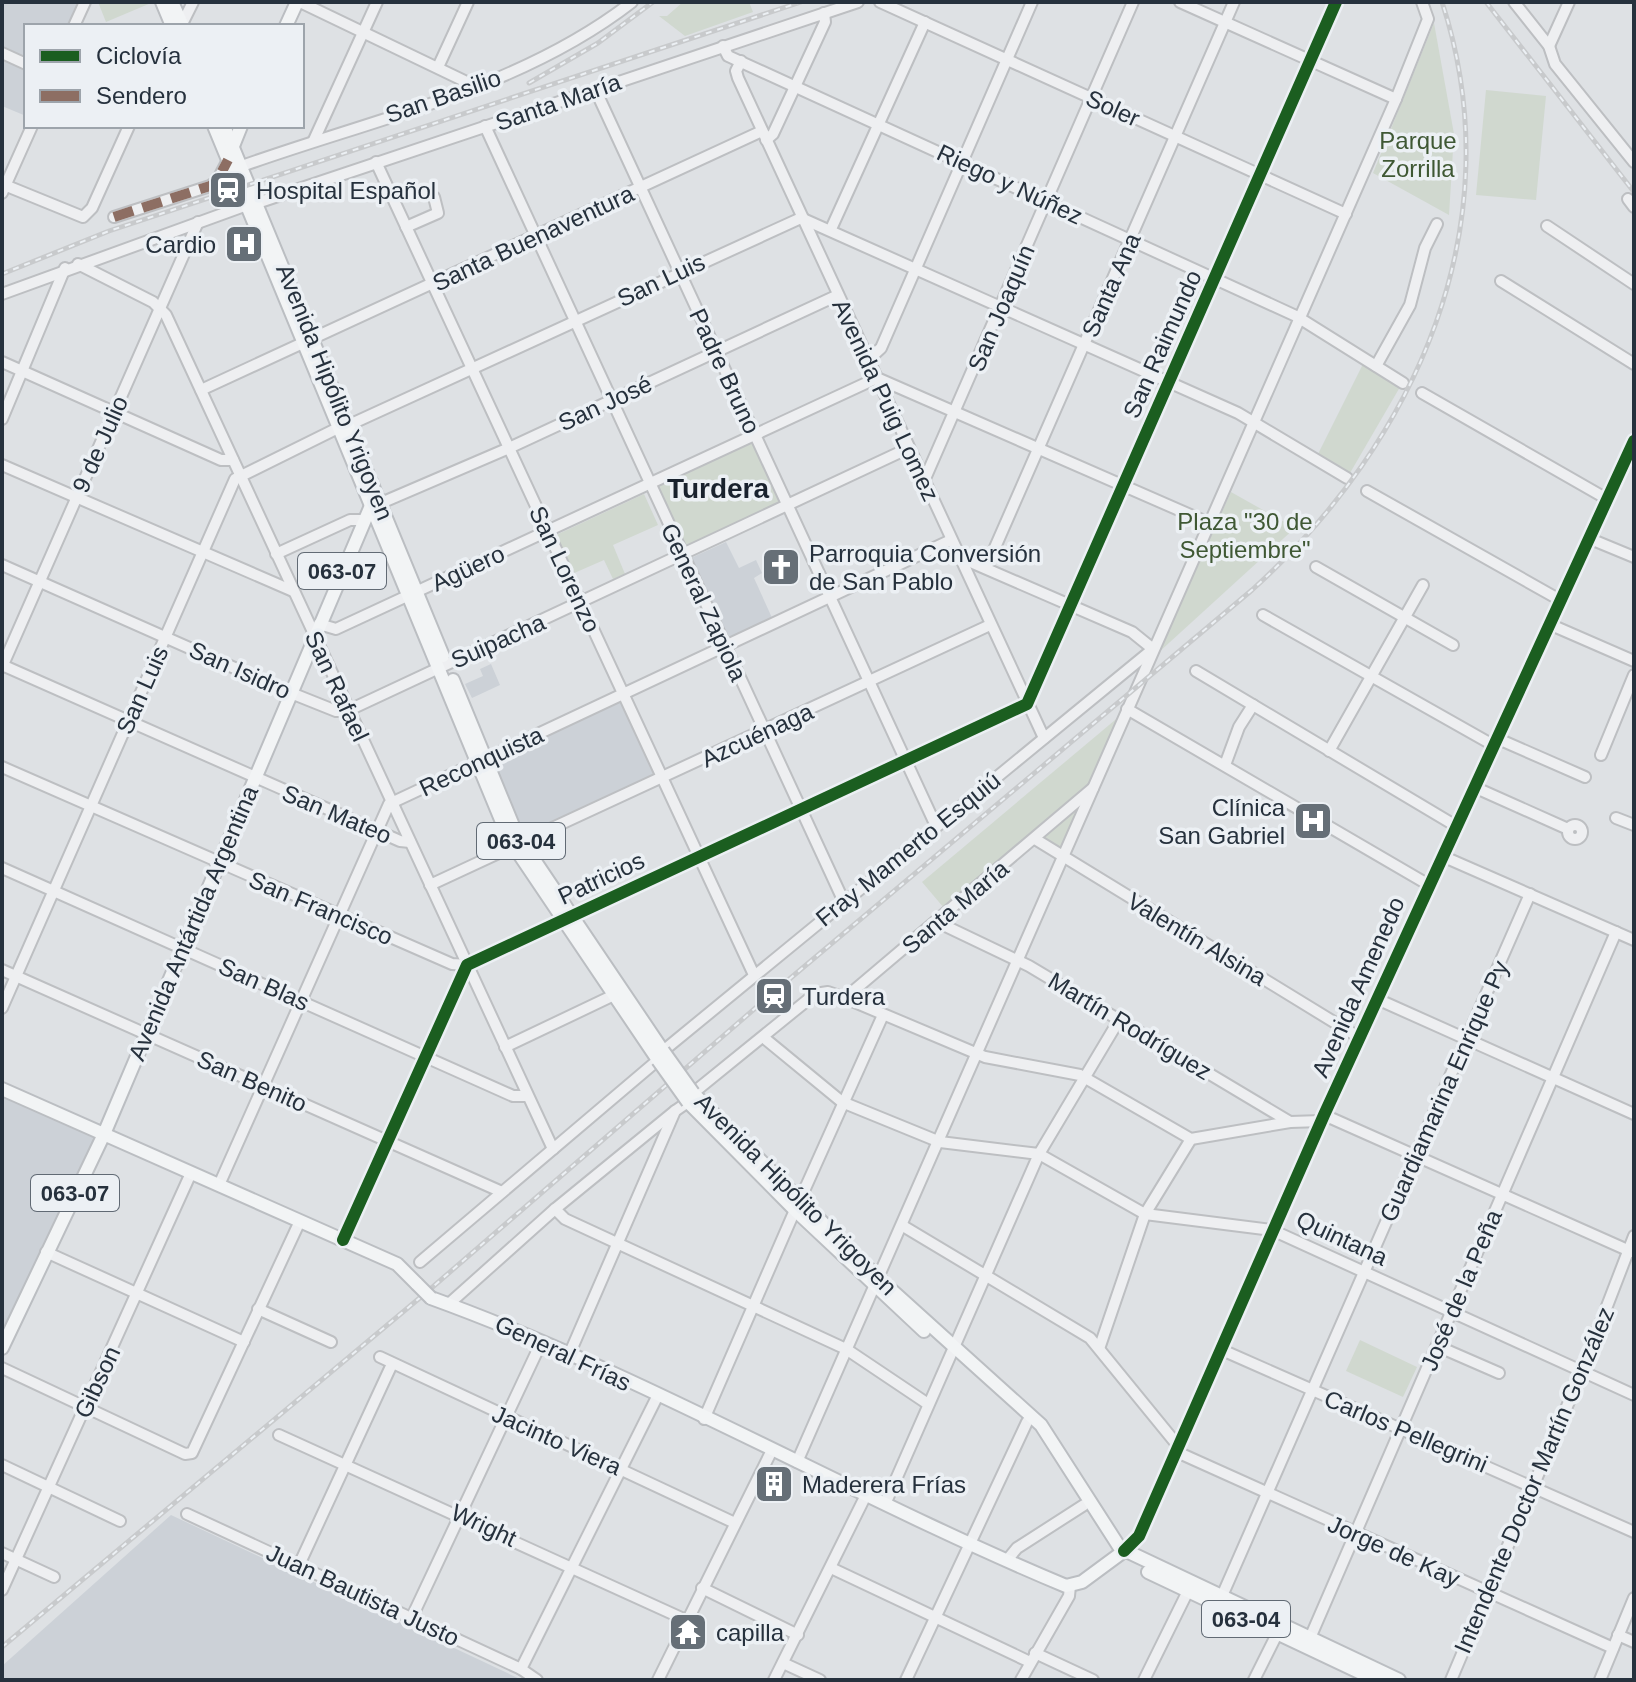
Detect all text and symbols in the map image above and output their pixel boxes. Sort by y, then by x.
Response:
legend [24,24,304,128]
text: Ciclovía [96,42,182,69]
street label: San Basilio [382,64,504,128]
street label: Santa María [492,68,625,136]
text: Sendero [96,82,187,109]
street label: Soler [1082,84,1144,132]
park label: Parque Zorrilla [1379,127,1457,182]
street label: Riego y Núñez [933,139,1087,229]
station icon: Hospital Español [207,169,249,211]
place label: Hospital Español [256,177,436,204]
street label: Santa Buenaventura [428,179,638,296]
hospital icon: Cardio [223,223,265,265]
street label: Santa Ana [1076,228,1146,341]
place label: Cardio [145,231,216,258]
street label: San Joaquín [962,241,1040,375]
street label: San Luis [613,248,709,312]
street label: Avenida Hipólito Yrigoyen [271,260,399,524]
street label: San Raimundo [1117,266,1207,422]
street label: Avenida Puig Lomez [827,295,945,505]
street label: Padre Bruno [684,304,766,438]
street label: San José [554,370,656,436]
street label: 9 de Julio [67,392,133,496]
district label: Turdera [667,473,770,504]
street label: San Lorenzo [524,502,606,636]
park label: Plaza "30 de Septiembre" [1177,508,1313,563]
street label: General Zapiola [656,519,753,686]
street label: Agüero [427,539,509,597]
place label: Parroquia Conversión de San Pablo [809,540,1041,595]
church icon: Parroquia Conversión de San Pablo [760,546,802,588]
road number: 063-07 [298,553,386,589]
street label: Suipacha [447,608,550,674]
street label: San Rafael [300,626,374,746]
street label: San Isidro [185,636,295,704]
street label: San Luis [111,642,173,738]
street label: Azcuénaga [697,697,818,773]
street label: Reconquista [415,720,548,801]
street label: Fray Mamerto Esquiú [810,766,1006,932]
street label: San Mateo [278,779,396,849]
street label: Avenida Antártida Argentina [123,781,263,1064]
place label: Clínica San Gabriel [1158,794,1286,849]
hospital icon: Clínica San Gabriel [1292,800,1334,842]
road number: 063-04 [477,823,565,859]
street label: Patricios [554,846,648,910]
street label: Santa María [896,854,1014,959]
street label: San Francisco [245,866,397,950]
street label: Valentín Alsina [1123,887,1272,991]
street label: Avenida Amenedo [1306,893,1410,1081]
street label: San Blas [215,952,313,1016]
street label: Guardiamarina Enrique Py [1374,956,1514,1226]
street label: Martín Rodríguez [1044,967,1216,1085]
station icon: Turdera [753,975,795,1017]
place label: Turdera [802,983,886,1010]
street label: San Benito [193,1045,311,1117]
street label: Avenida Hipólito Yrigoyen [690,1088,902,1300]
road number: 063-07 [31,1175,119,1211]
street label: Quintana [1292,1205,1392,1271]
street label: José de la Peña [1415,1205,1507,1374]
street label: Intendente Doctor Martín González [1449,1303,1619,1657]
street label: General Frías [491,1310,635,1396]
street label: Gibson [69,1342,125,1422]
street label: Carlos Pellegrini [1320,1384,1492,1478]
street label: Jacinto Viera [488,1400,626,1481]
building icon: Maderera Frías [753,1463,795,1505]
place label: Maderera Frías [802,1471,966,1498]
street label: Wright [447,1498,521,1552]
street label: Jorge de Kay [1324,1510,1464,1592]
street label: Juan Bautista Justo [262,1539,464,1651]
road number: 063-04 [1202,1601,1290,1637]
temple icon: capilla [667,1611,709,1653]
place label: capilla [716,1619,785,1646]

